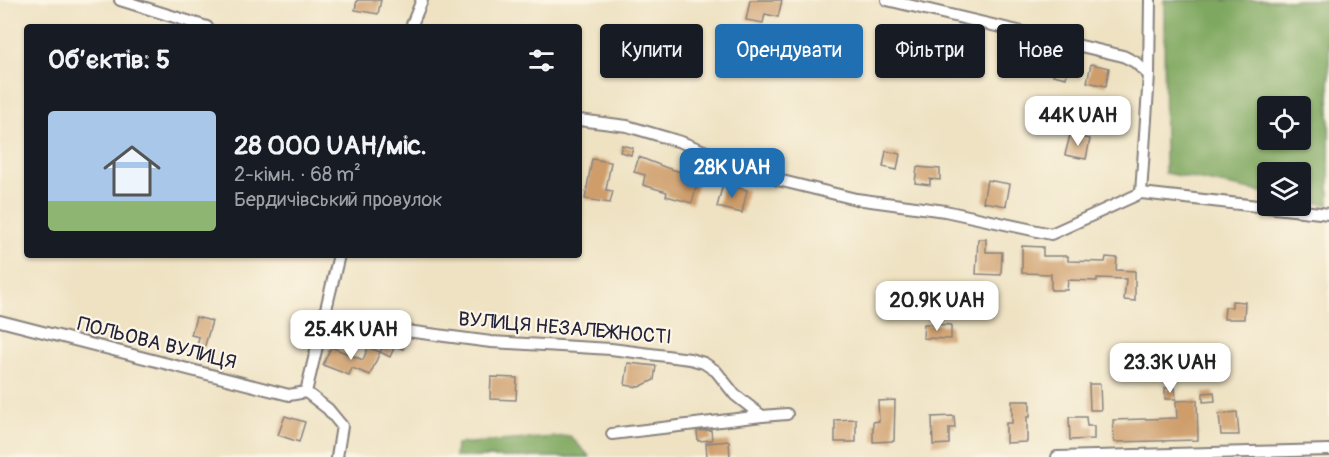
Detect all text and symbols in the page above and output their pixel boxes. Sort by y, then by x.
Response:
chip: Купити [600,24,703,78]
chip: Орендувати [715,24,863,78]
chip: Фільтри [875,24,985,78]
chip: Нове [997,24,1084,78]
text: Об’єктів: 5 [48,44,170,76]
icon: filters [525,44,558,77]
pin: 44K UAH [1023,96,1133,147]
map controls [1257,96,1311,216]
button: locate [1257,96,1311,150]
text: 44K UAH [1039,103,1117,128]
text: 28 000 UAH/міс. [234,130,427,162]
icon: home [96,135,168,207]
pin: 28K UAH [677,148,787,199]
text: 28K UAH [694,155,770,180]
text: 2-кімн. · 68 m² [234,162,361,187]
button: layers [1257,162,1311,216]
text: Бердичівський провулок [234,187,443,212]
pin: 20.9K UAH [868,281,1006,332]
text: 20.9K UAH [890,288,984,313]
street label: ВУЛИЦЯ НЕЗАЛЕЖНОСТІ [457,306,673,350]
pin: 25.4K UAH [282,310,420,361]
street label: ПОЛЬОВА ВУЛИЦЯ [75,311,239,375]
text: 25.4K UAH [304,317,398,342]
pin: 23.3K UAH [1101,343,1239,394]
text: 23.3K UAH [1124,350,1216,375]

